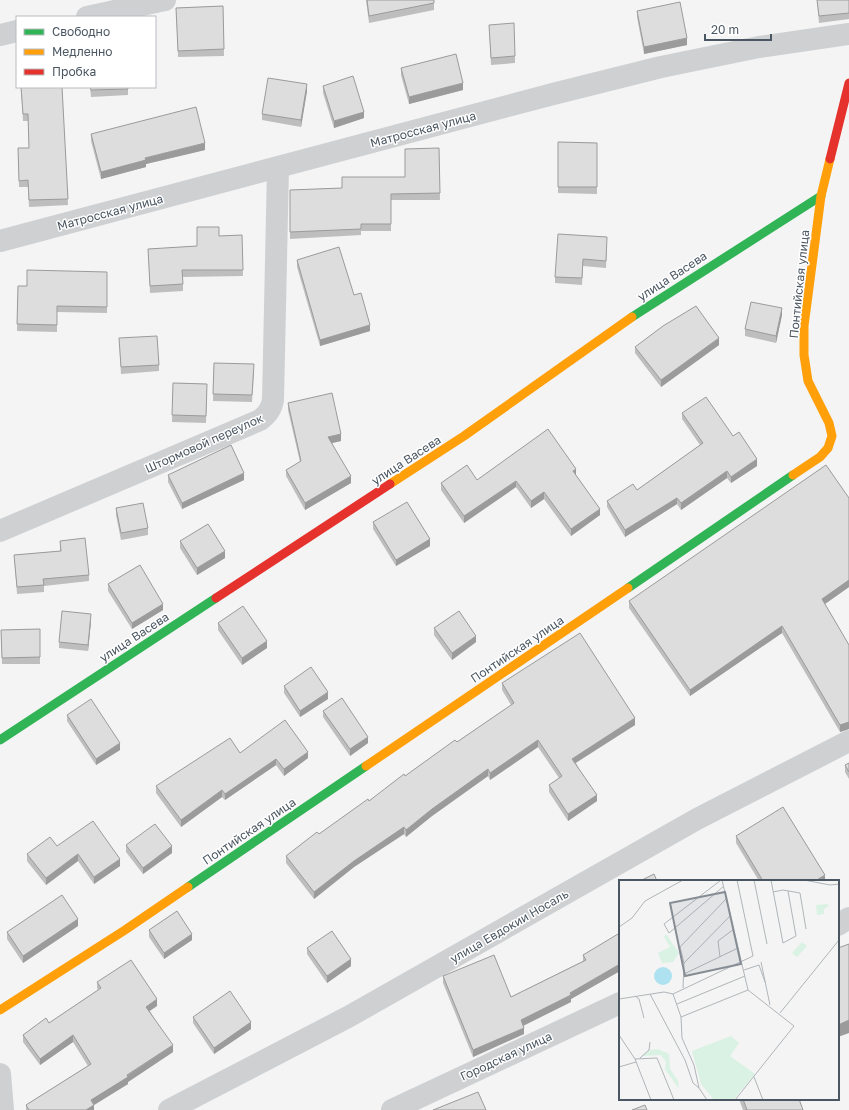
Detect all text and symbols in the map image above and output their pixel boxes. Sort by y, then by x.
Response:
legend [16,16,156,88]
scale bar [705,16,771,42]
text: 20 m [711,22,739,37]
text: Свободно [52,24,110,39]
text: Медленно [52,44,112,59]
text: Пробка [52,64,96,79]
street label: Матросская улица [368,108,478,150]
street label: Матросская улица [55,191,165,233]
street label: Понтийская улица [786,229,812,339]
street label: улица Васева [634,248,710,304]
street label: Штормовой переулок [142,410,266,476]
street label: улица Васева [368,432,444,488]
street label: улица Васева [96,609,172,665]
street label: Понтийская улица [468,612,566,686]
street label: Понтийская улица [200,794,298,868]
inset map [619,880,839,1100]
street label: улица Евдокии Носаль [447,886,571,966]
street label: Городская улица [458,1028,554,1084]

